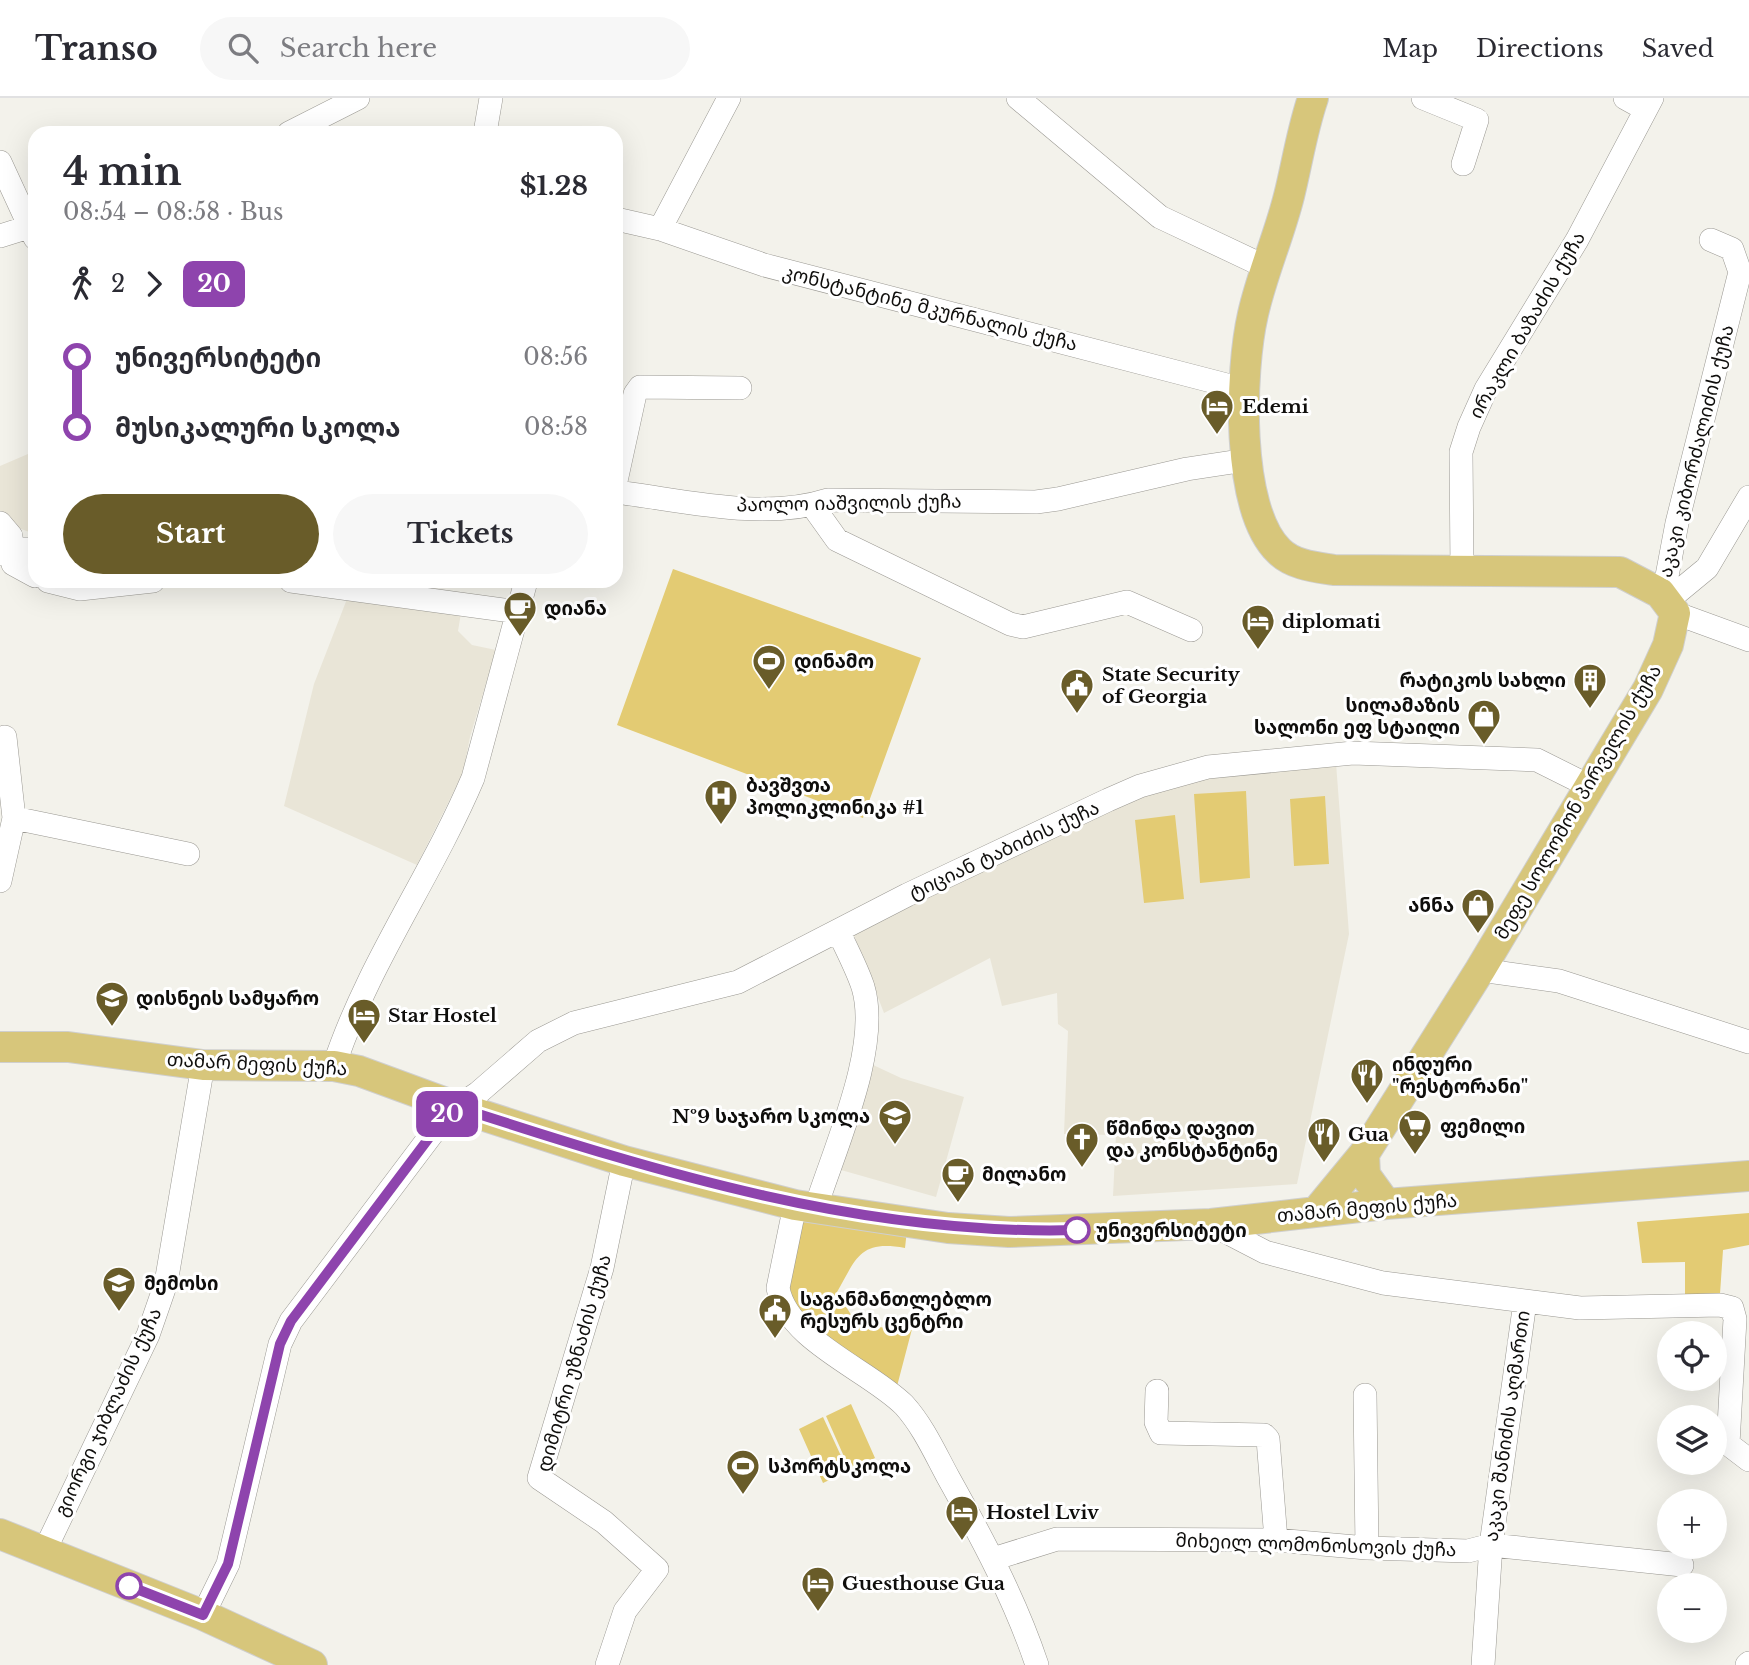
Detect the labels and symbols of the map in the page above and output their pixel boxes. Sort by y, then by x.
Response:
street label: ირაკლი ბაზაძის ქუჩა [1464,228,1591,423]
street label: კონსტანტინე მკურნალის ქუჩა [780,260,1080,357]
street label: აკაკი კიბორძალიძის ქუჩა [1653,322,1740,580]
hotel icon: Edemi [1198,387,1236,436]
place label: Edemi [1242,395,1309,418]
street label: პაოლო იაშვილის ქუჩა [736,490,962,517]
cafe icon: დიანა [501,589,539,638]
place label: დიანა [544,597,607,621]
hotel icon: diplomati [1239,602,1277,651]
place label: diplomati [1282,610,1381,633]
sports icon: დინამო [750,642,788,691]
place label: დინამო [794,650,874,674]
street label: მეფე სოლომონ პირველის ქუჩა [1490,660,1667,944]
building icon: რატიკოს სახლი [1571,661,1609,710]
place label: State Security of Georgia [1102,663,1241,708]
public building icon: State Security of Georgia [1058,666,1096,715]
place label: რატიკოს სახლი [1399,669,1566,692]
place label: სილამაზის სალონი ეფ სტაილი [1254,694,1460,739]
shop icon: სილამაზის სალონი ეფ სტაილი [1465,697,1503,746]
place label: ბავშვთა პოლიკლინიკა #1 [746,774,924,819]
hospital icon: ბავშვთა პოლიკლინიკა #1 [702,777,740,826]
street label: ტიციან ტაბიძის ქუჩა [905,796,1103,904]
shop icon: ანნა [1459,886,1497,935]
place label: ანნა [1408,894,1454,917]
school or university icon: დისნეის სამყარო [93,979,131,1028]
place label: დისნეის სამყარო [136,987,319,1011]
hotel icon: Star Hostel [345,996,383,1045]
place label: Star Hostel [388,1004,497,1027]
street label: თამარ მეფის ქუჩა [166,1048,348,1080]
place label: ინდური "რესტორანი" [1392,1053,1528,1098]
restaurant icon: ინდური "რესტორანი" [1348,1056,1386,1105]
line badge: 20 [416,1091,478,1137]
school or university icon: №9 საჯარო სკოლა [876,1097,914,1146]
place label: №9 საჯარო სკოლა [672,1105,870,1128]
supermarket icon: ფემილი [1396,1107,1434,1156]
restaurant icon: Gua [1305,1115,1343,1164]
place label: ფემილი [1440,1115,1525,1138]
place label: წმინდა დავით და კონსტანტინე [1106,1117,1278,1163]
church icon: წმინდა დავით და კონსტანტინე [1063,1120,1101,1169]
place label: Gua [1348,1123,1389,1146]
cafe icon: მილანო [939,1155,977,1204]
place label: მილანო [982,1163,1066,1186]
street label: თამარ მეფის ქუჩა [1276,1189,1458,1227]
marker: უნივერსიტეტი [1064,1217,1090,1243]
place label: უნივერსიტეტი [1096,1219,1247,1242]
street label: დიმიტრი უზნაძის ქუჩა [532,1252,617,1475]
school or university icon: მემოსი [100,1264,138,1313]
place label: მემოსი [144,1272,219,1295]
place label: საგანმანთლებლო რესურს ცენტრი [800,1288,992,1333]
public building icon: საგანმანთლებლო რესურს ცენტრი [756,1291,794,1340]
street label: გიორგი ჯიბლაძის ქუჩა [49,1304,167,1520]
street label: აკაკი შანიძის აღმართი [1479,1309,1536,1543]
sports icon: სპორტსკოლა [724,1447,762,1496]
place label: სპორტსკოლა [768,1455,911,1478]
hotel icon: Hostel Lviv [943,1493,981,1542]
place label: Hostel Lviv [986,1501,1099,1524]
street label: მიხეილ ლომონოსოვის ქუჩა [1175,1529,1457,1562]
hotel icon: Guesthouse Gua [799,1564,837,1613]
place label: Guesthouse Gua [842,1572,1005,1595]
unlabelled marker [116,1573,142,1599]

